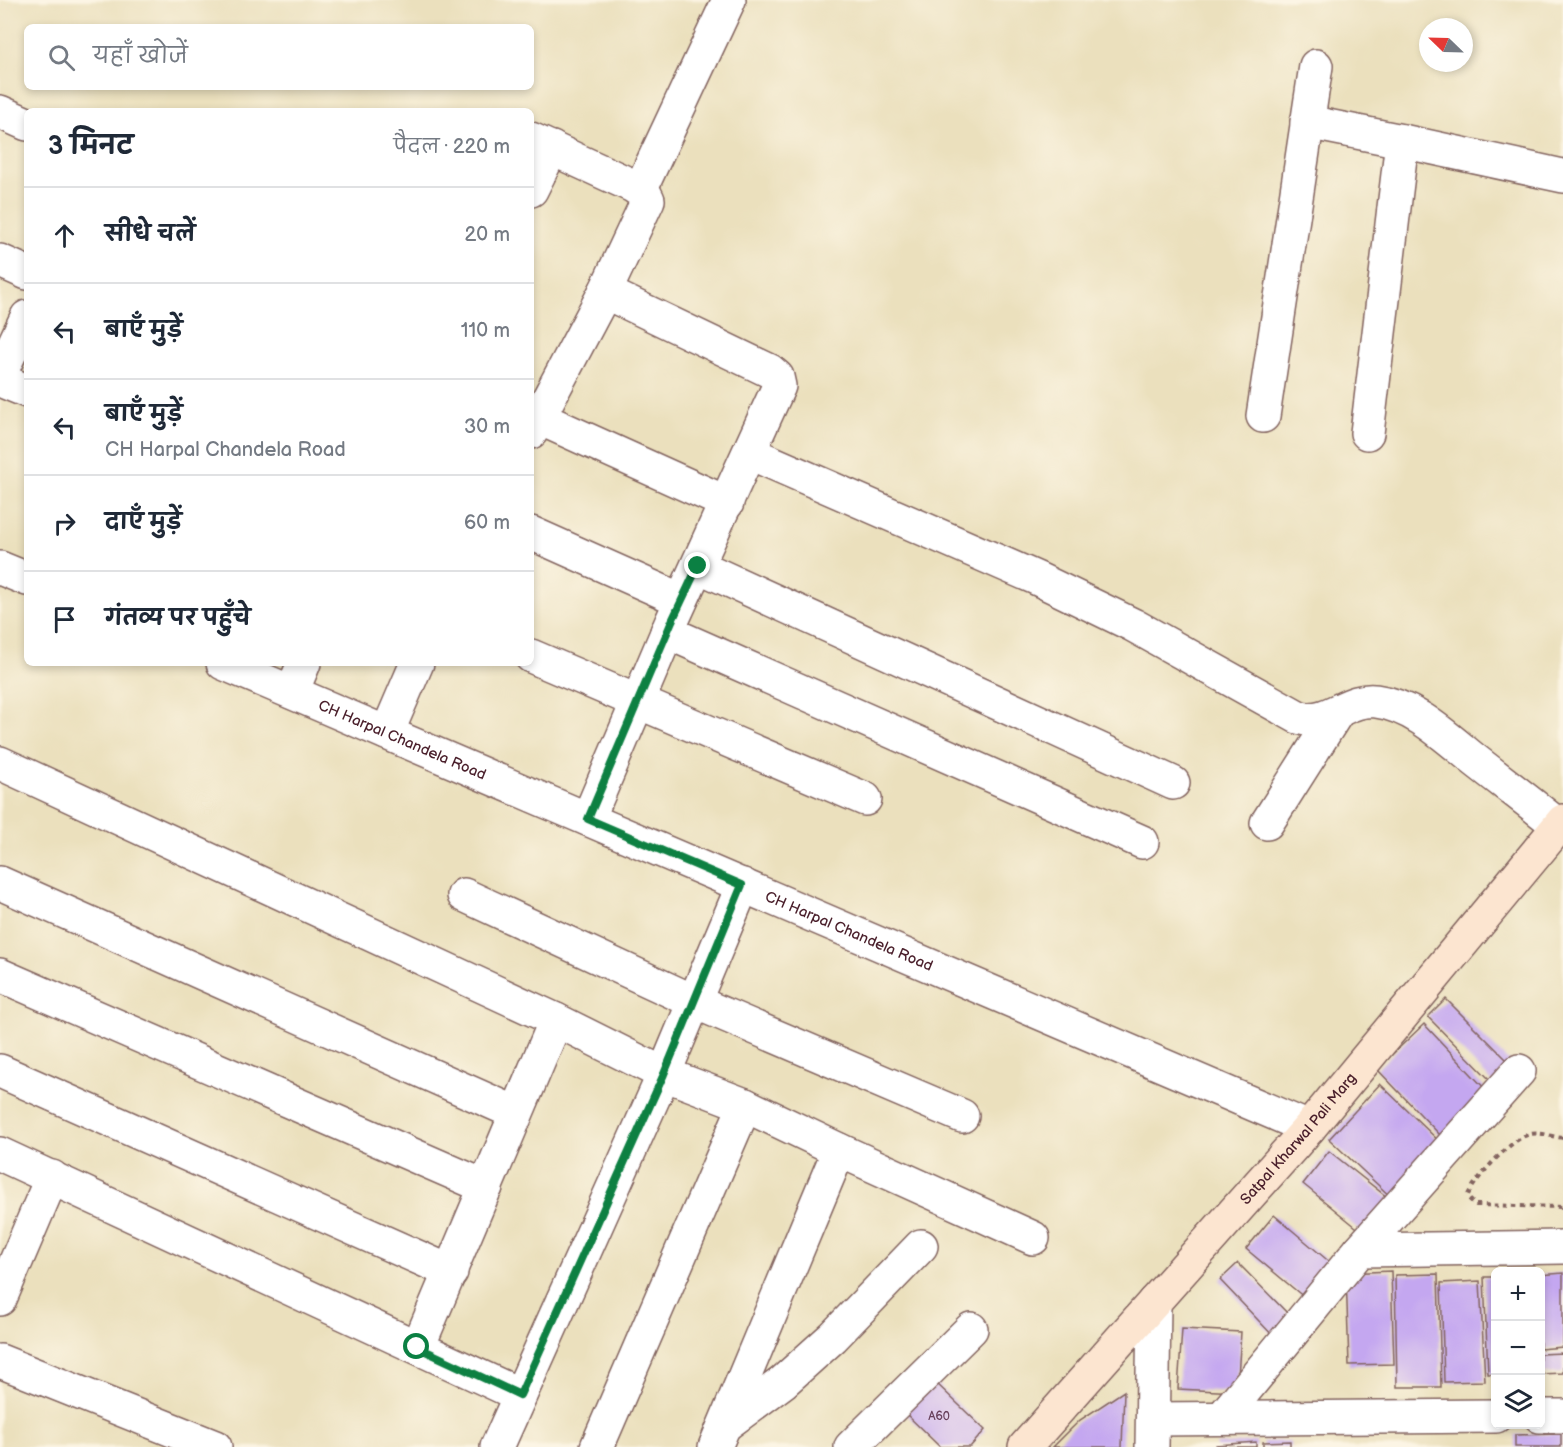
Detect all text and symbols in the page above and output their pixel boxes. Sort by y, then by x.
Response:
north arrow [1419,18,1473,72]
search box [24,24,534,90]
icon: search [45,41,78,74]
text: यहाँ खोजें [93,43,188,70]
text: 3 मिनट [48,131,133,162]
text: पैदल · 220 m [393,135,510,159]
icon: ahead [48,219,81,252]
text: सीधे चलें [105,221,195,248]
text: 20 m [465,223,510,247]
icon: left [48,315,81,348]
text: बाएँ मुड़ें [105,317,183,344]
text: 110 m [461,319,510,343]
text: बाएँ मुड़ें [105,401,183,428]
icon: left [48,411,81,444]
text: 30 m [464,415,510,439]
text: CH Harpal Chandela Road [105,438,346,462]
icon: right [48,507,81,540]
text: दाएँ मुड़ें [105,509,182,536]
text: 60 m [464,511,510,535]
route end [684,552,710,578]
icon: arrive [48,603,81,636]
text: गंतव्य पर पहुँचे [105,605,251,632]
street label: CH Harpal Chandela Road [315,696,489,785]
street label: CH Harpal Chandela Road [762,887,936,976]
street label: Satpal Kharwal Pali Marg [1236,1069,1361,1209]
map controls [1491,1267,1545,1429]
button: + [1491,1267,1545,1321]
button: − [1491,1321,1545,1375]
route start [403,1333,429,1359]
button: layers [1491,1375,1545,1429]
house number: A60 [928,1409,950,1424]

